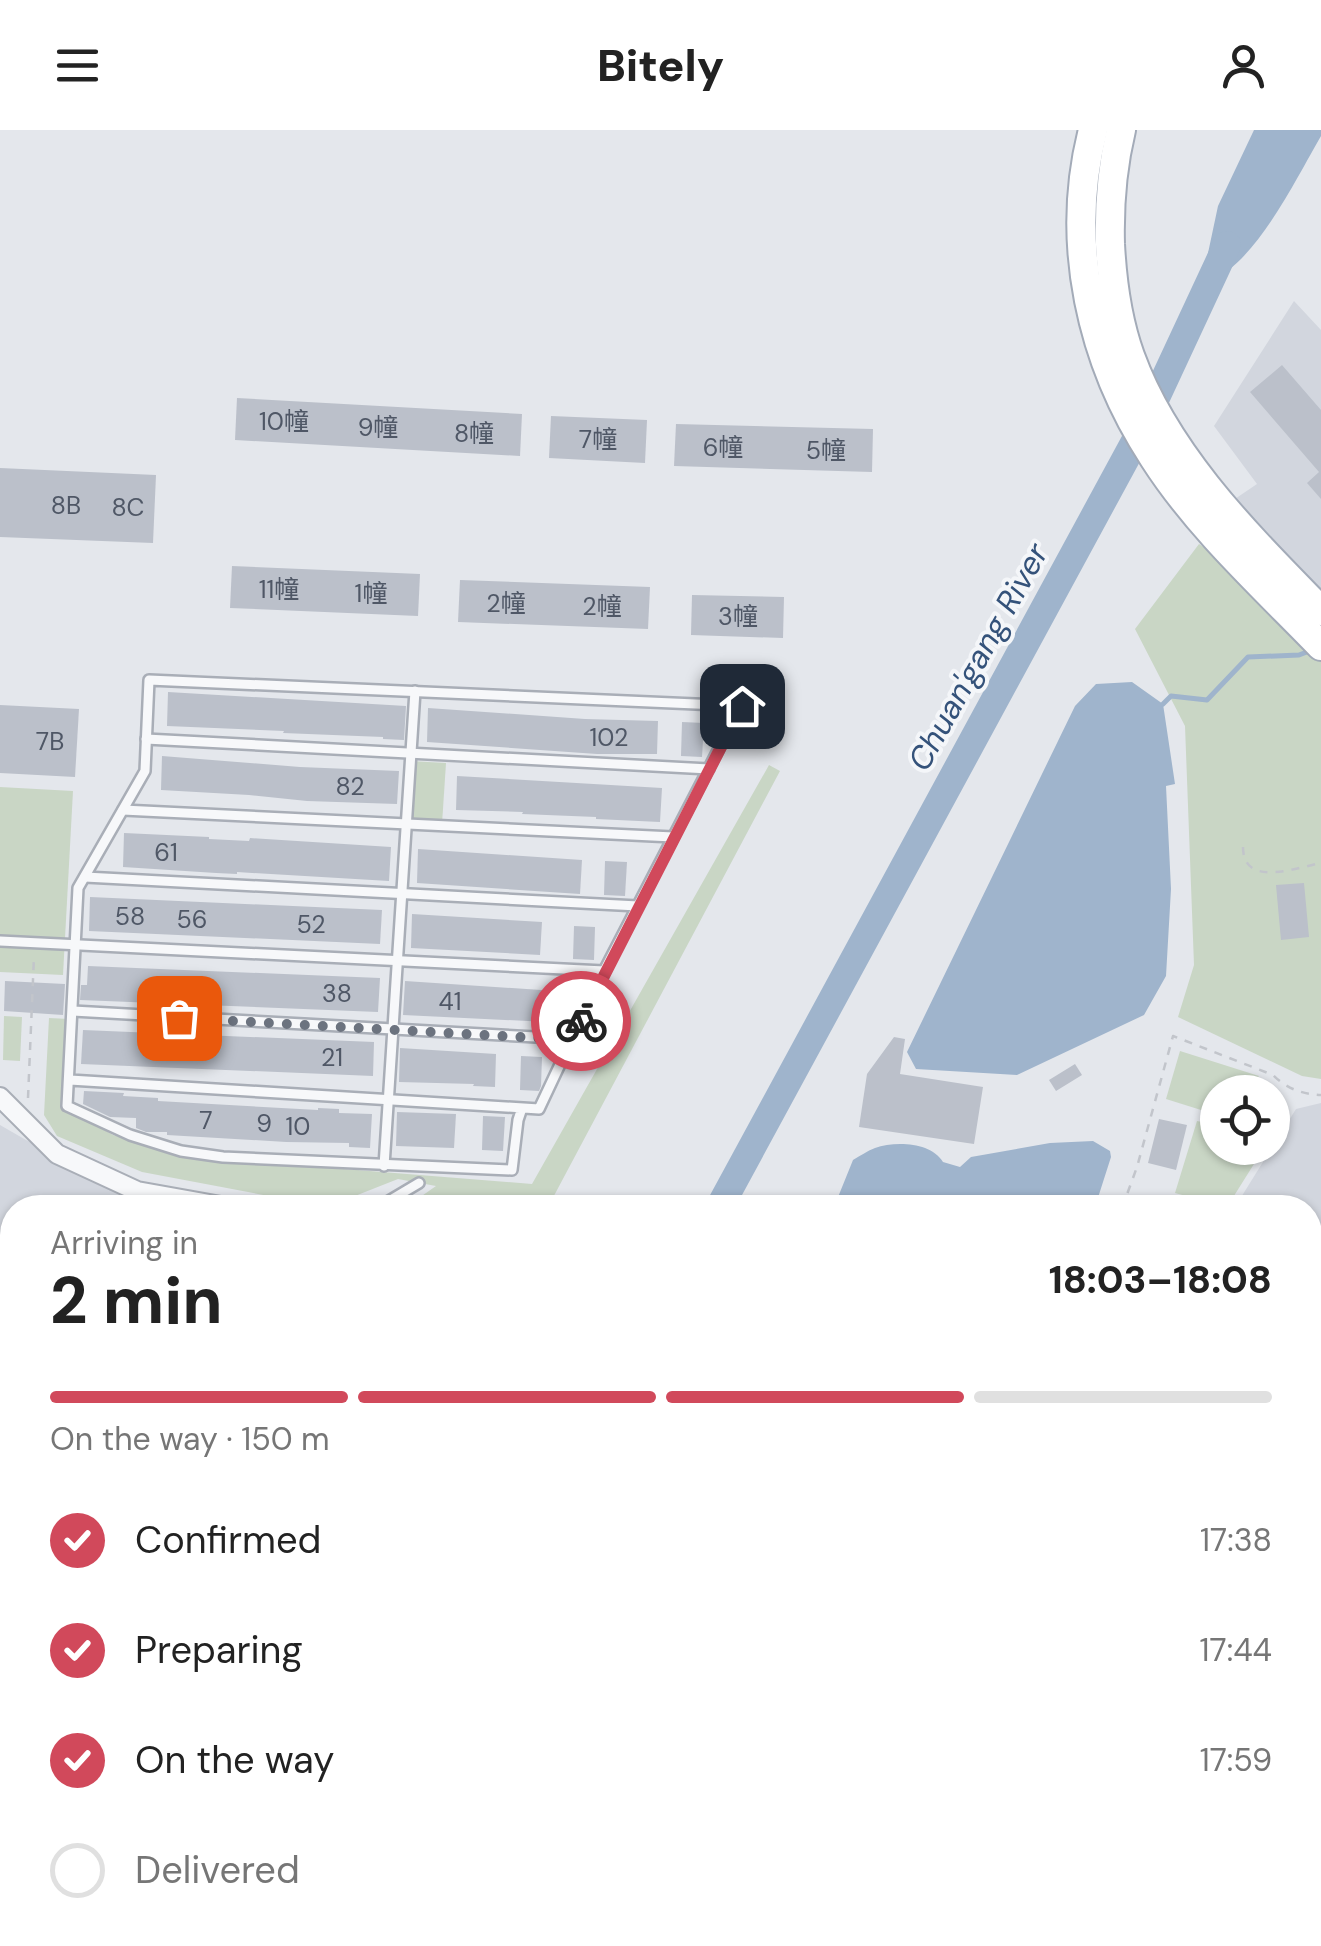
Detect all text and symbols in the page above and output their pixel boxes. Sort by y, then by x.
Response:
text: Bitely [597,36,724,95]
icon: menu [50,38,105,93]
icon: person [1216,38,1271,93]
house number: 10幢 [259,405,309,438]
house number: 9幢 [358,411,398,444]
house number: 8幢 [454,417,494,450]
house number: 7幢 [579,423,617,456]
house number: 6幢 [703,431,743,464]
house number: 5幢 [806,434,846,467]
house number: 8B [51,489,81,522]
house number: 8C [111,491,145,524]
water label: Chuan'gang River [898,535,1058,778]
house number: 11幢 [259,573,299,606]
house number: 1幢 [355,577,387,610]
house number: 2幢 [486,587,526,620]
house number: 2幢 [582,590,622,623]
house number: 3幢 [718,600,758,633]
pin [700,664,785,749]
icon: home [715,679,770,734]
house number: 102 [589,721,629,754]
house number: 7B [36,725,64,758]
house number: 82 [335,770,365,803]
house number: 61 [154,836,178,869]
house number: 58 [115,900,145,933]
house number: 56 [177,903,207,936]
house number: 52 [296,908,326,941]
courier [531,971,631,1071]
pin [137,976,222,1061]
house number: 38 [322,977,352,1010]
house number: 41 [439,985,461,1018]
icon: bag [152,991,207,1046]
icon: bike [554,994,609,1049]
house number: 21 [321,1041,343,1074]
map controls [1200,1075,1290,1165]
button: locate [1200,1075,1290,1165]
house number: 7 [199,1104,213,1137]
house number: 9 [256,1107,272,1140]
house number: 10 [286,1110,310,1143]
text: Arriving in [50,1222,198,1264]
text: 18:03–18:08 [1049,1255,1272,1305]
text: 2 min [50,1259,223,1343]
text: On the way · 150 m [50,1418,330,1460]
icon: check [50,1513,105,1568]
text: Confirmed [135,1515,321,1565]
text: 17:38 [1200,1519,1272,1561]
icon: check [50,1623,105,1678]
text: Preparing [135,1625,303,1675]
text: 17:44 [1200,1629,1272,1671]
icon: check [50,1733,105,1788]
text: On the way [135,1735,334,1785]
text: 17:59 [1200,1739,1272,1781]
text: Delivered [135,1845,300,1895]

